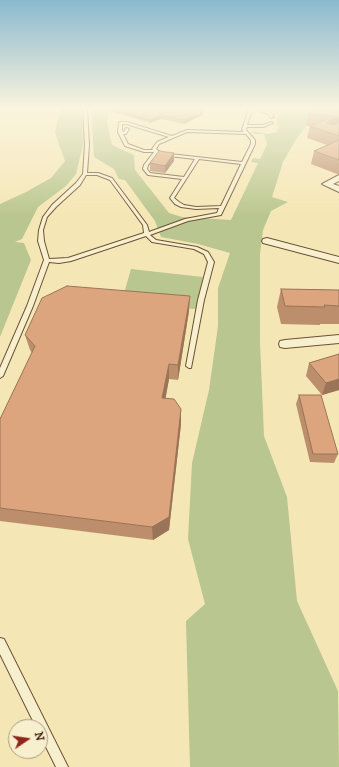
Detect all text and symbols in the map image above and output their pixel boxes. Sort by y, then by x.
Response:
north arrow [8,719,48,759]
text: N [31,731,47,743]

